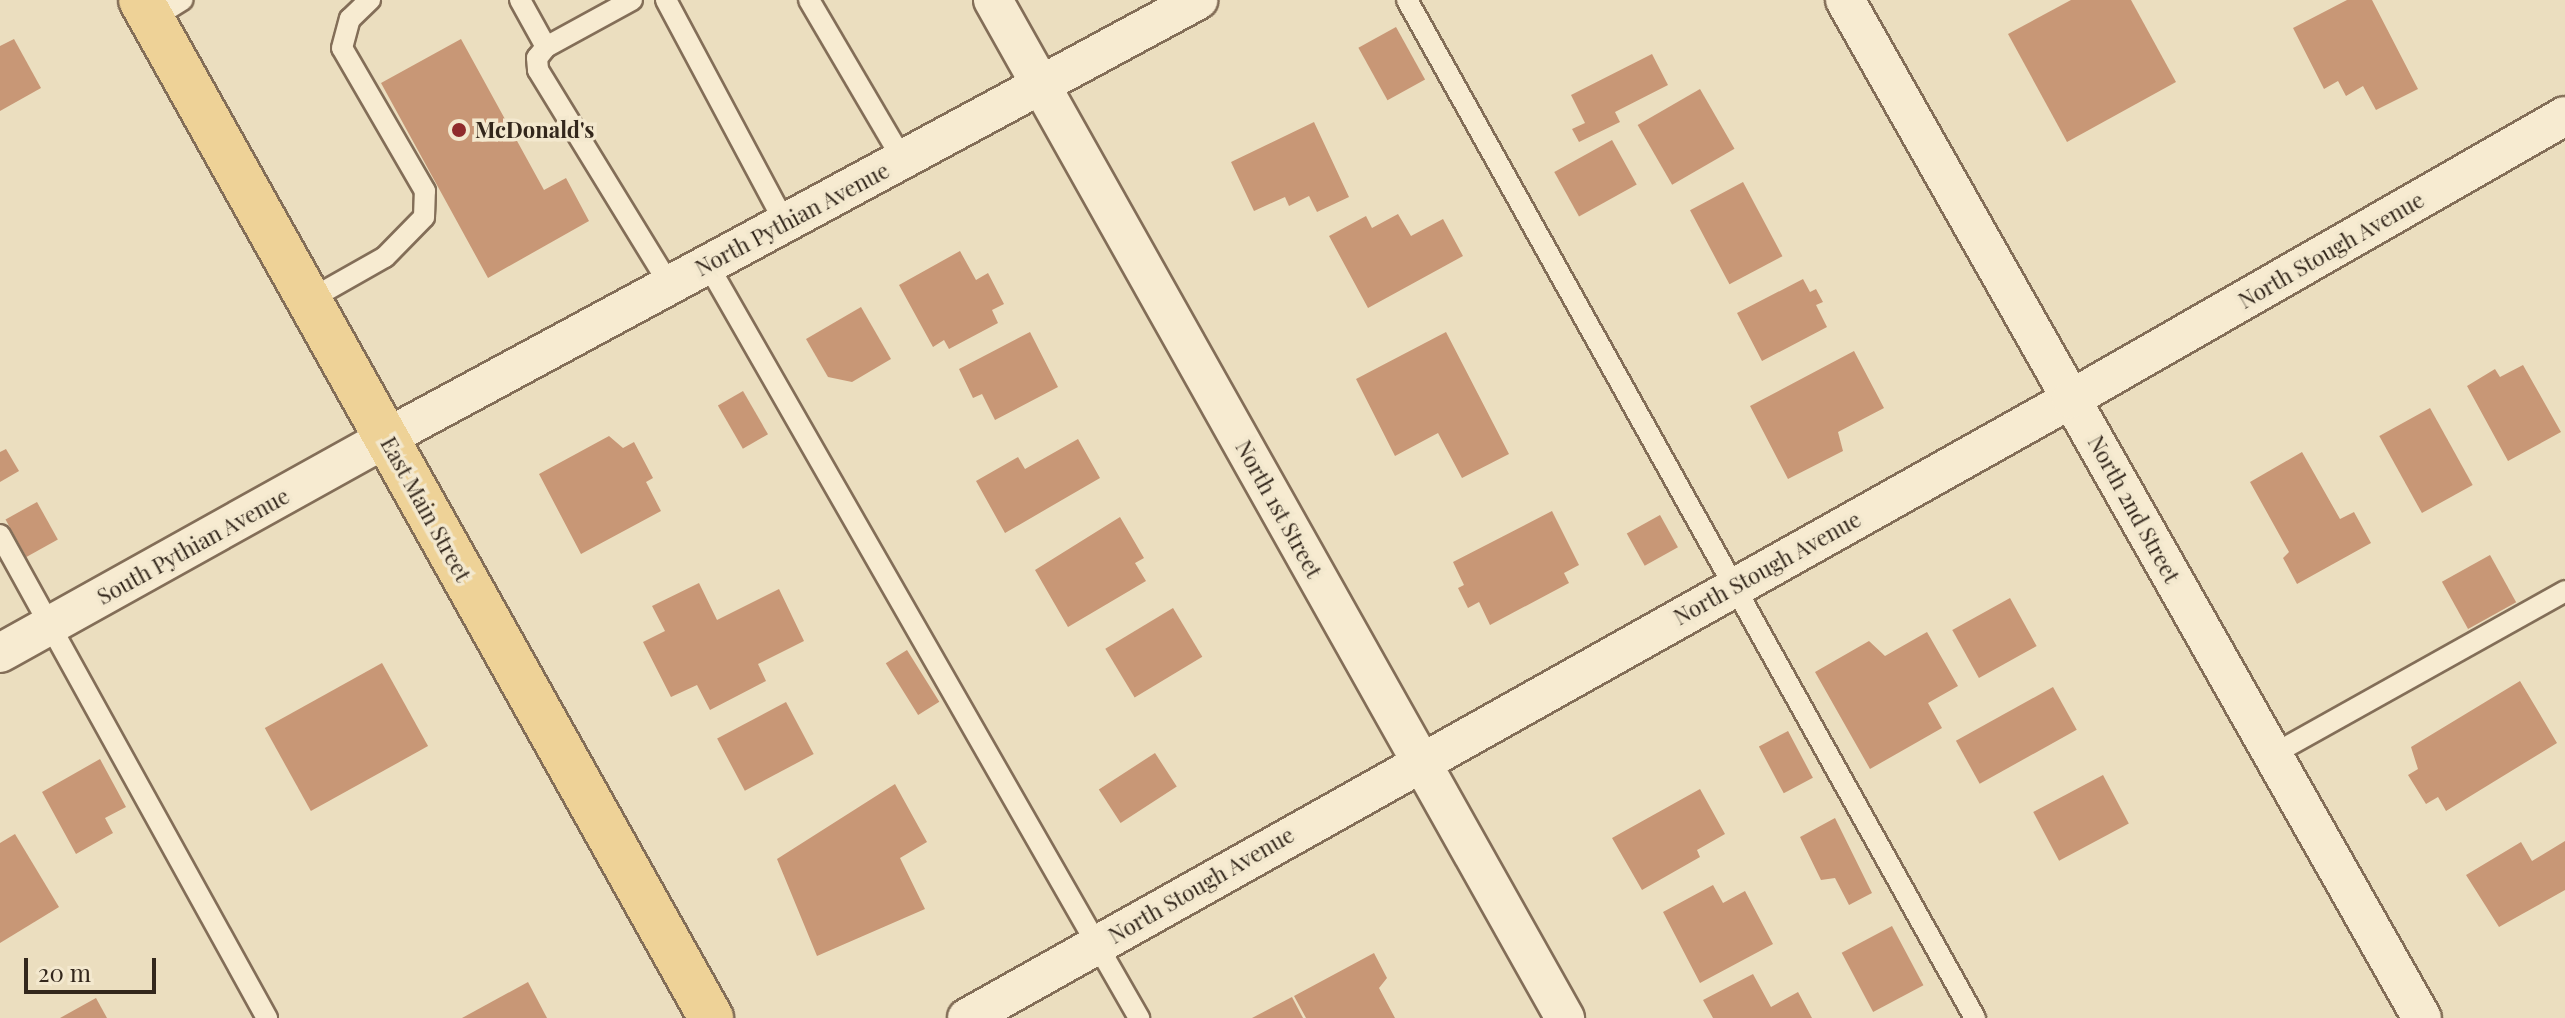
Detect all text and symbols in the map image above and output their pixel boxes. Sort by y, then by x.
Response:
place label: McDonald's [475,117,594,143]
marker: McDonald's [450,121,468,139]
street label: North Pythian Avenue [690,157,894,281]
street label: North Stough Avenue [2233,186,2429,314]
street label: North 2nd Street [2083,431,2185,587]
street label: East Main Street [375,432,477,586]
street label: North 1st Street [1230,435,1328,583]
street label: South Pythian Avenue [92,482,294,610]
street label: North Stough Avenue [1669,505,1865,631]
street label: North Stough Avenue [1103,821,1299,949]
scale bar [28,942,160,992]
text: 20 m [38,956,91,988]

